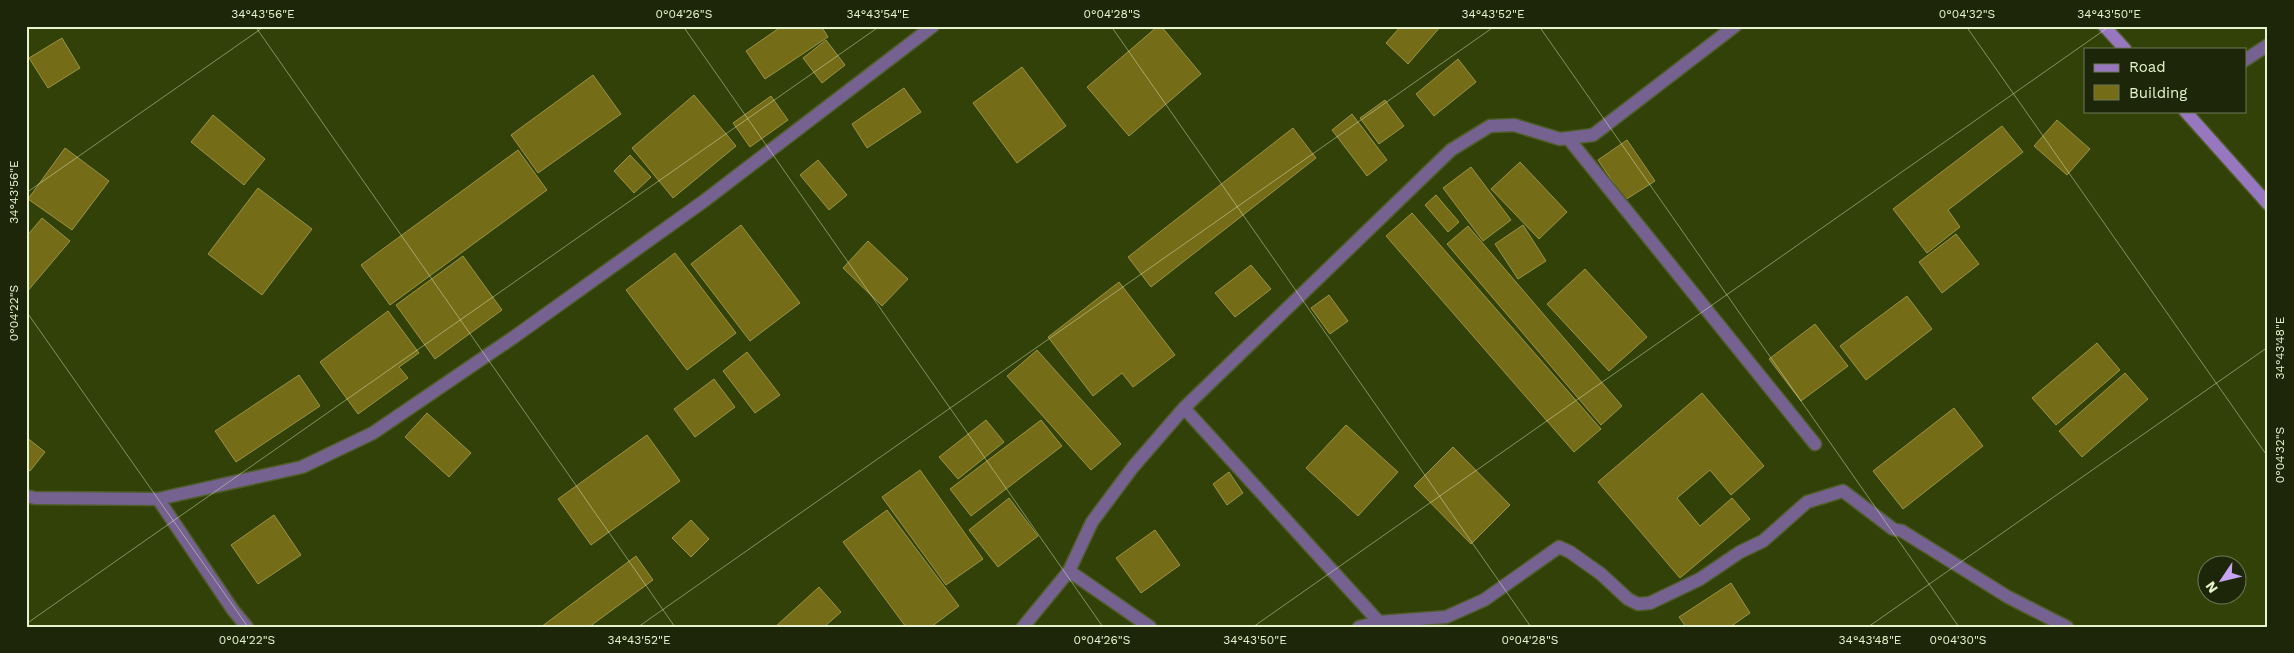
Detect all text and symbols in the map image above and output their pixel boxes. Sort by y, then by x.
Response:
text: 34°43'56"E [231,7,295,21]
text: 0°04'26"S [656,7,712,21]
text: 34°43'54"E [847,7,910,21]
text: 0°04'28"S [1084,7,1140,21]
text: 34°43'52"E [1461,7,1525,21]
text: 0°04'32"S [1939,7,1995,21]
text: 34°43'50"E [2077,7,2141,21]
legend [2084,48,2246,112]
text: Road [2129,58,2166,76]
text: Building [2129,84,2187,102]
text: 34°43'56"E [7,160,21,224]
text: 0°04'22"S [7,285,21,341]
text: 34°43'48"E [2273,316,2287,379]
text: 0°04'32"S [2273,427,2287,483]
north arrow [2196,556,2246,606]
text: N [2202,579,2221,596]
text: 0°04'22"S [219,633,275,647]
text: 34°43'52"E [607,633,671,647]
text: 0°04'26"S [1074,633,1130,647]
text: 34°43'50"E [1223,633,1287,647]
text: 0°04'28"S [1502,633,1558,647]
text: 34°43'48"E [1839,633,1902,647]
text: 0°04'30"S [1930,633,1986,647]

